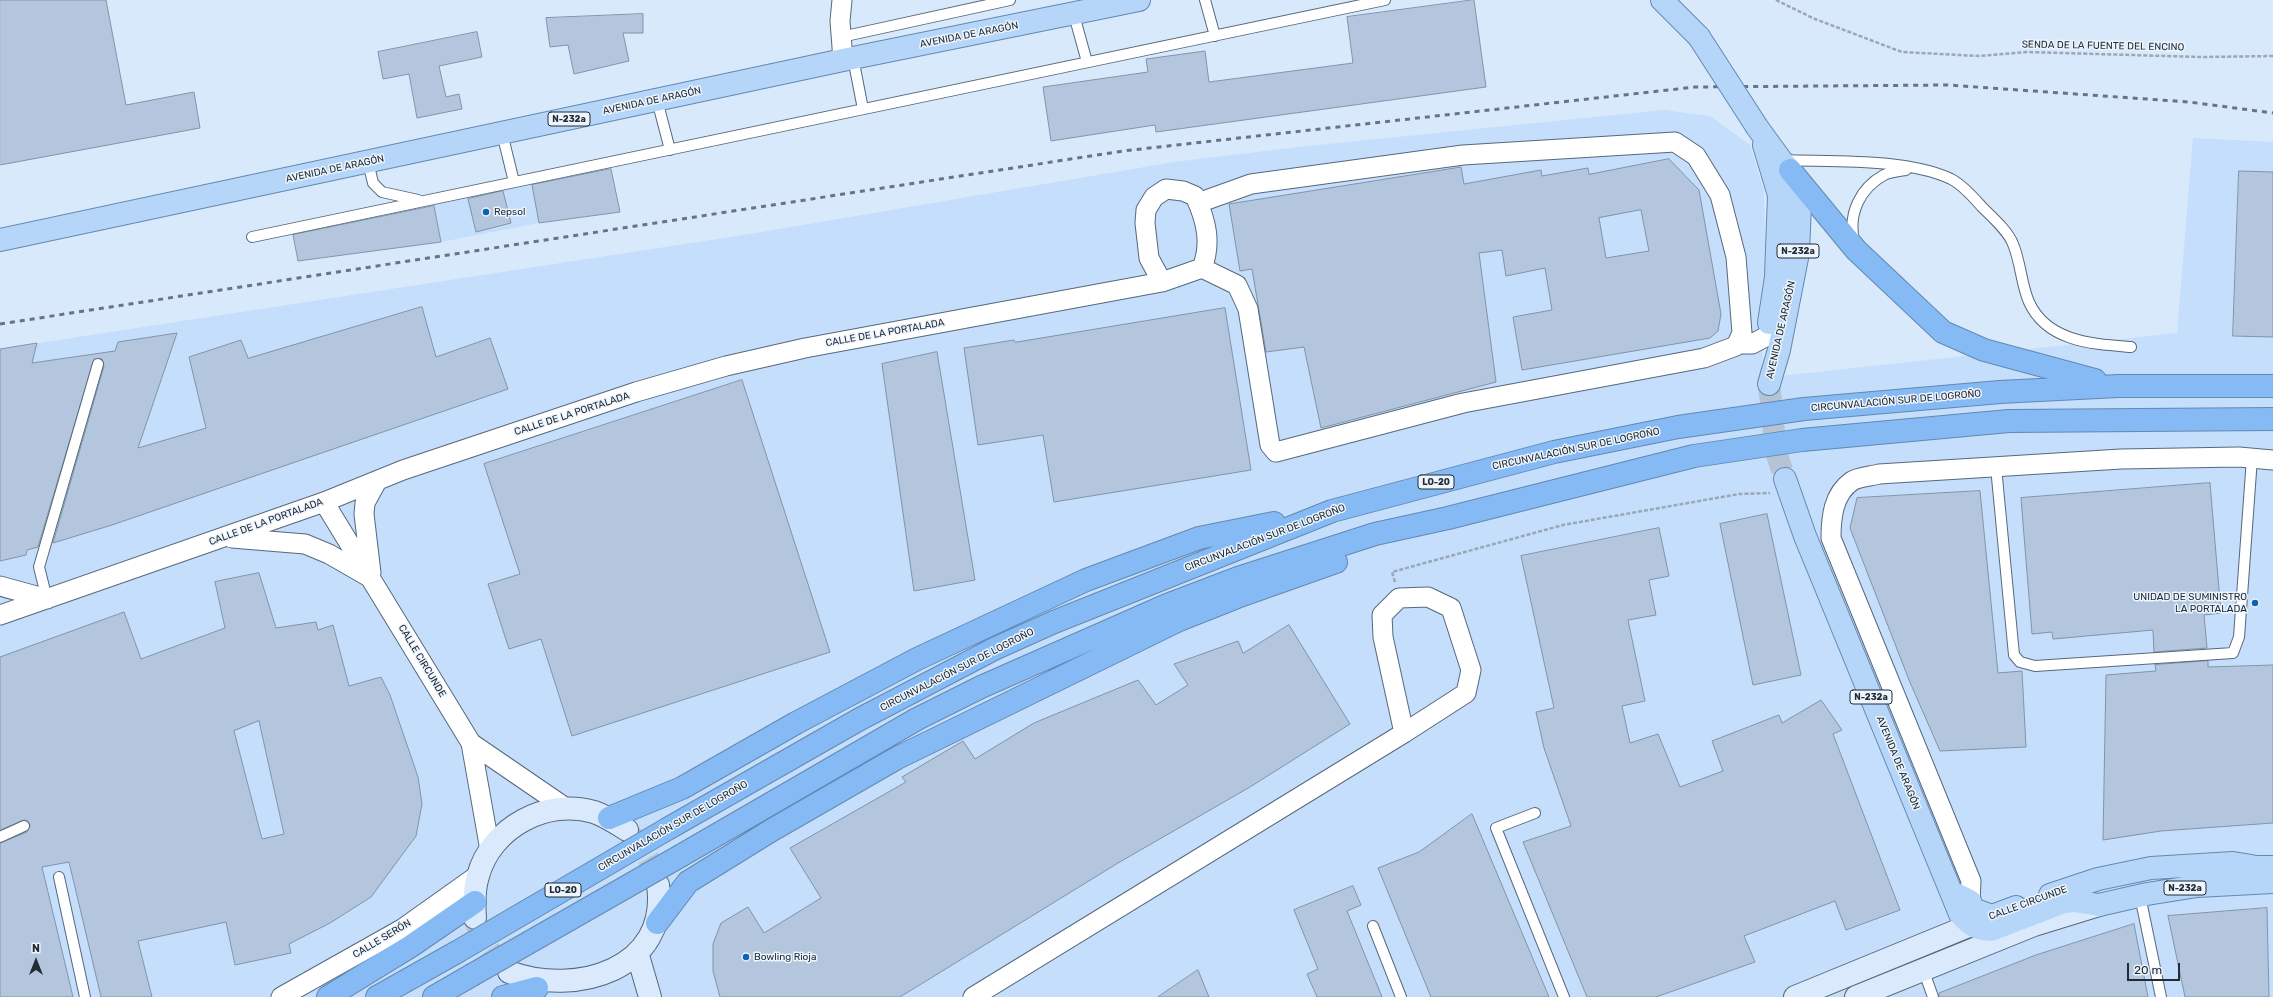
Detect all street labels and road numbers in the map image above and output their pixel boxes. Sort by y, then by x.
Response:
street label: AVENIDA DE ARAGÓN [919,20,1019,50]
street label: SENDA DE LA FUENTE DEL ENCINO [2022,39,2184,53]
street label: AVENIDA DE ARAGÓN [602,85,702,117]
road number: N-232a [548,112,590,126]
street label: AVENIDA DE ARAGÓN [285,153,385,185]
road number: N-232a [1777,244,1819,258]
street label: AVENIDA DE ARAGÓN [1764,280,1798,380]
street label: CALLE DE LA PORTALADA [825,317,945,349]
street label: CIRCUNVALACIÓN SUR DE LOGROÑO [1810,388,1982,414]
street label: CALLE DE LA PORTALADA [513,390,631,438]
street label: CIRCUNVALACIÓN SUR DE LOGROÑO [1491,425,1661,473]
road number: LO-20 [1418,475,1454,489]
street label: CALLE DE LA PORTALADA [207,496,325,548]
street label: CIRCUNVALACIÓN SUR DE LOGROÑO [1183,502,1347,574]
street label: CALLE CIRCUNDE [396,623,448,699]
street label: CIRCUNVALACIÓN SUR DE LOGROÑO [878,626,1036,714]
road number: N-232a [1850,690,1892,704]
street label: AVENIDA DE ARAGÓN [1874,714,1922,812]
street label: CIRCUNVALACIÓN SUR DE LOGROÑO [596,778,750,874]
road number: N-232a [2164,881,2206,895]
road number: LO-20 [545,883,581,897]
street label: CALLE CIRCUNDE [1987,883,2069,923]
street label: CALLE SERÓN [351,917,413,961]

